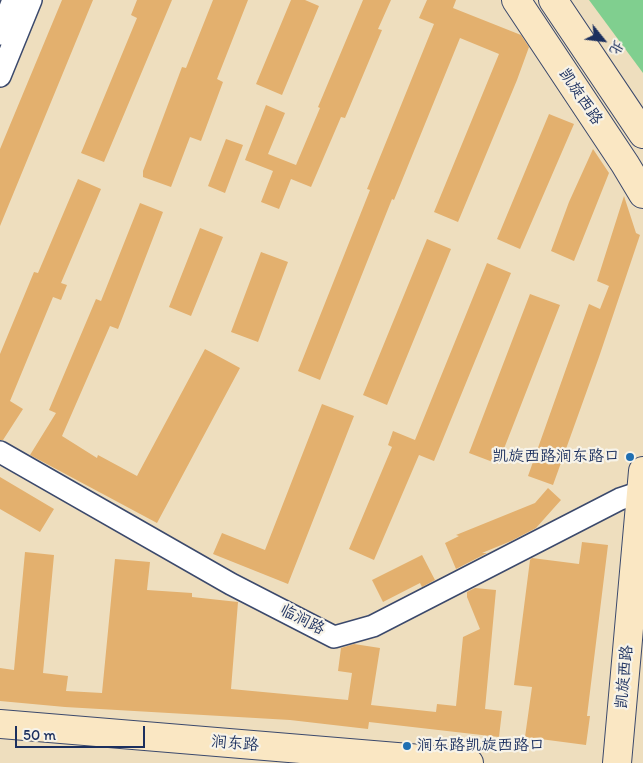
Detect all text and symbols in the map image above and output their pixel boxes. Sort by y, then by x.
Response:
north arrow [578,15,628,65]
text: 北 [606,37,627,58]
street label: 凯旋西路 [554,65,606,129]
place label: 凯旋西路涧东路口 [492,447,620,467]
marker: 凯旋西路涧东路口 [624,451,636,463]
street label: 临涧路 [276,601,328,639]
street label: 凯旋西路 [613,644,637,710]
scale bar [18,716,148,748]
text: 50 m [23,726,56,744]
street label: 涧东路 [210,732,260,756]
place label: 涧东路凯旋西路口 [417,736,545,756]
marker: 涧东路凯旋西路口 [401,740,413,752]

